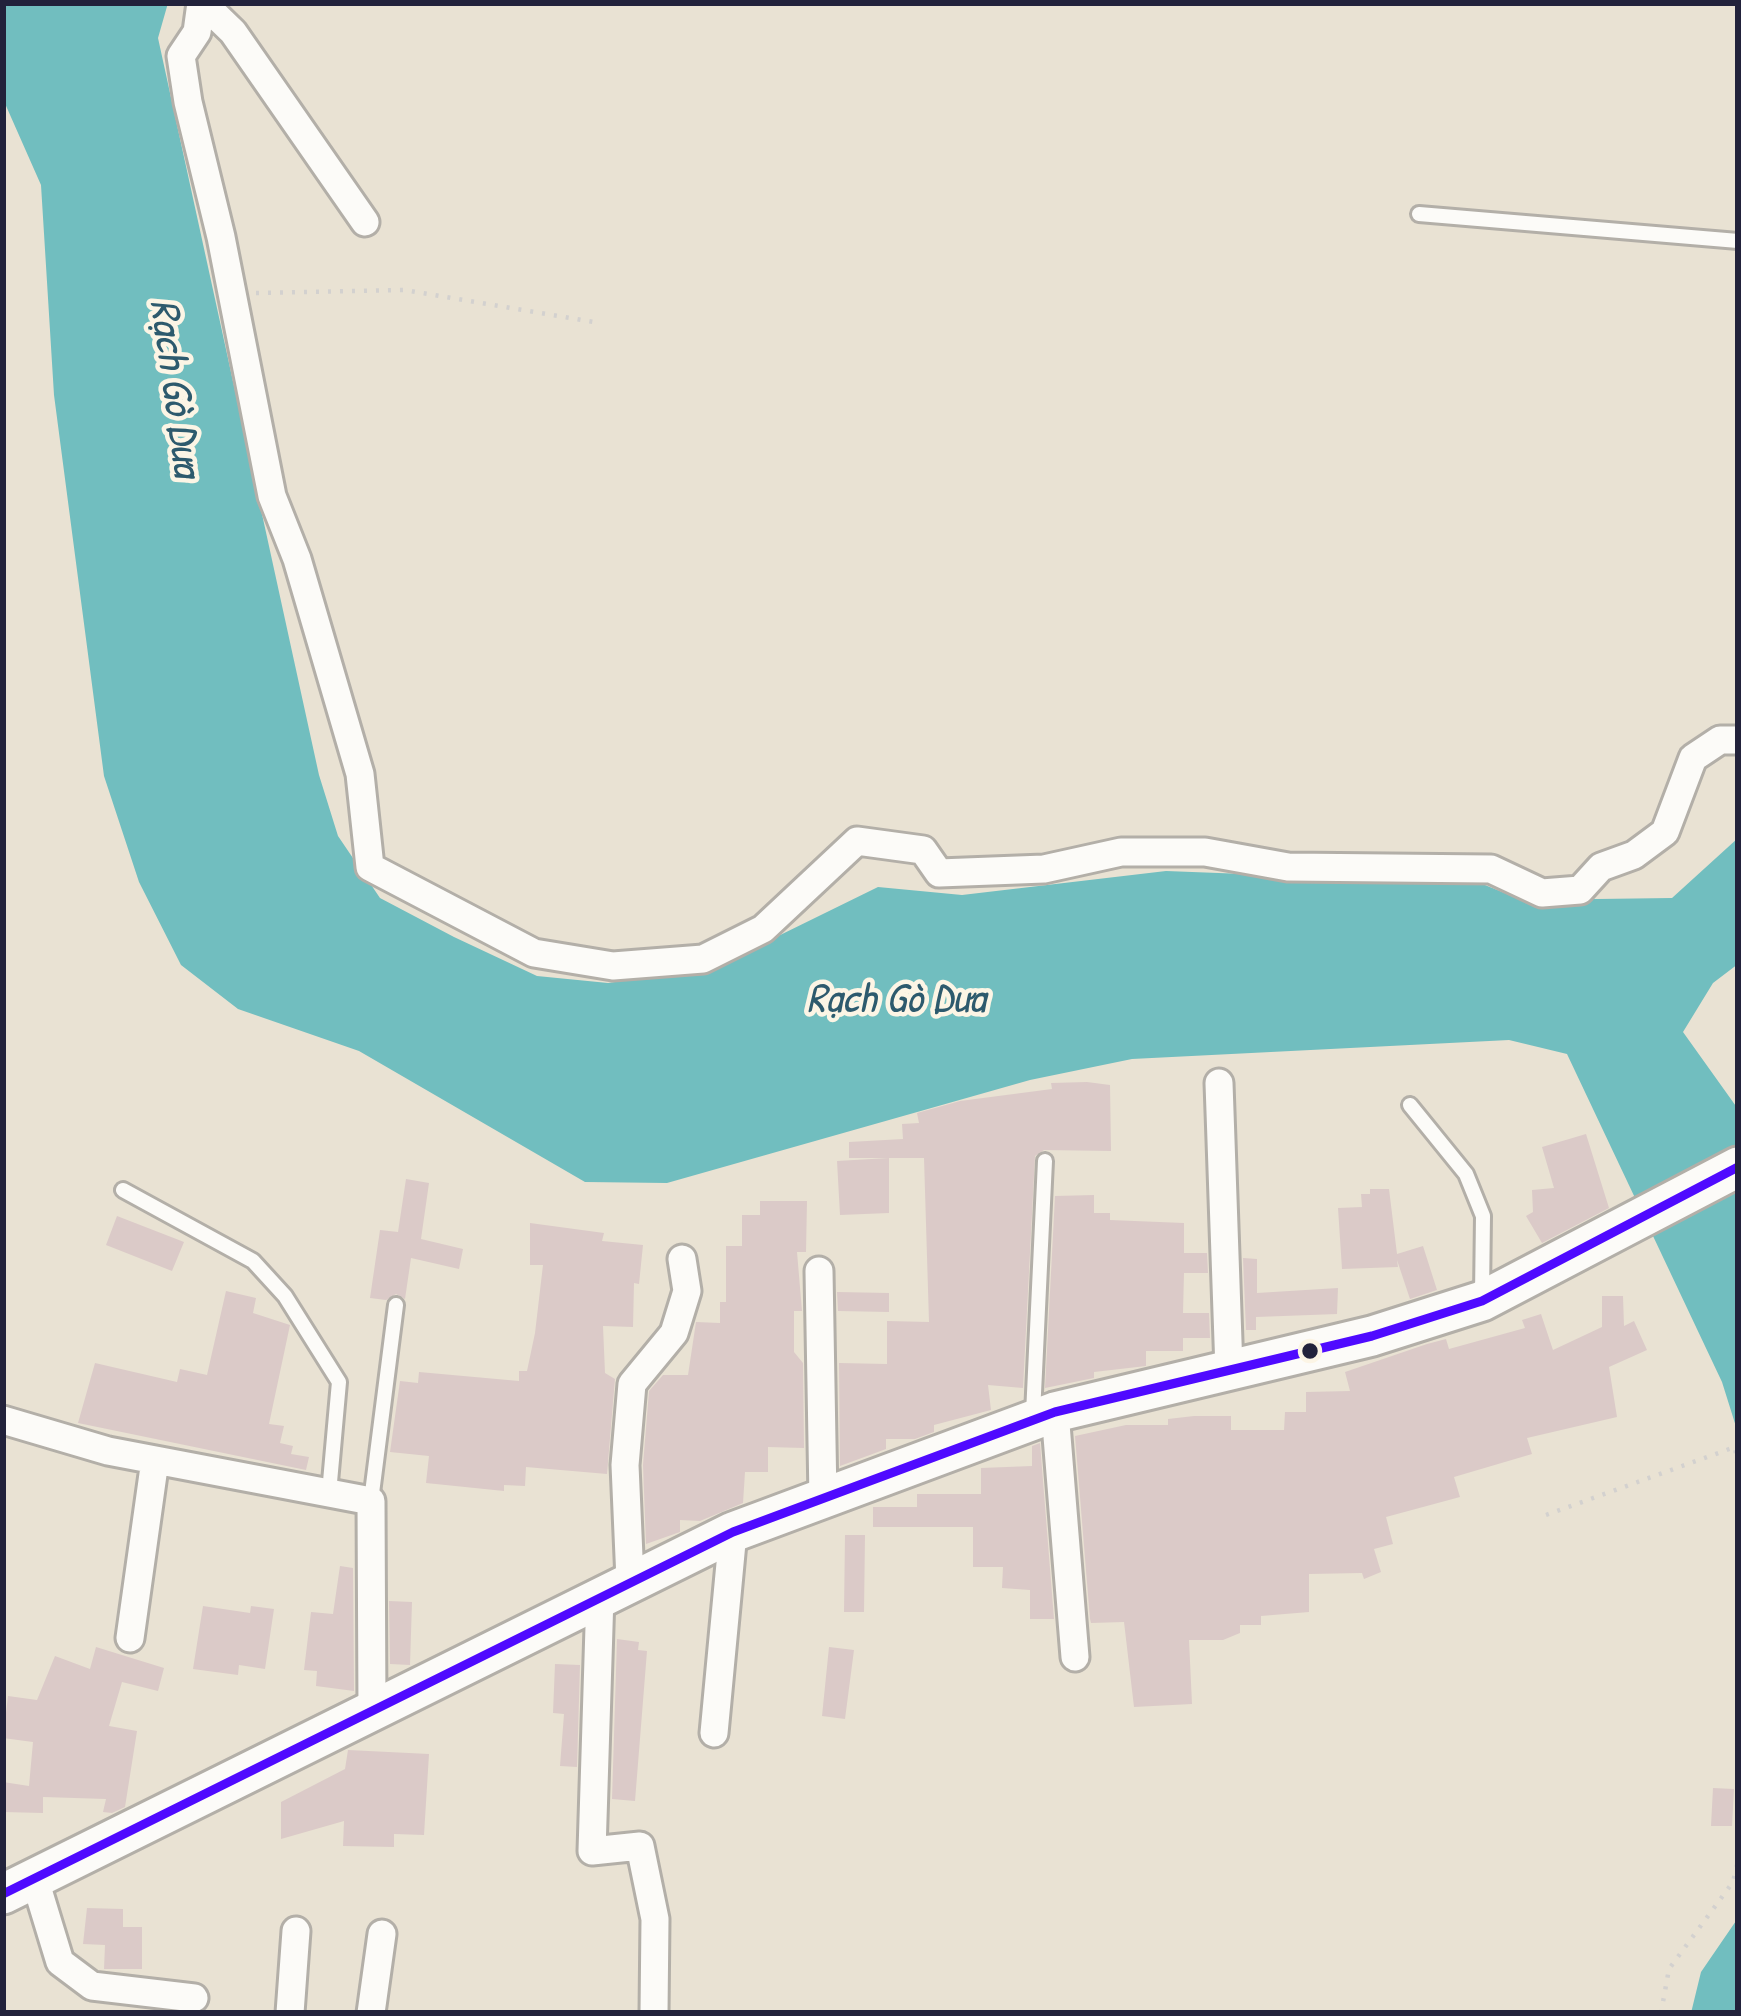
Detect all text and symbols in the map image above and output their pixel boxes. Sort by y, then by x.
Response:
water label: Rạch Gò Dưa [137,296,211,480]
water label: Rạch Gò Dưa [806,976,986,1026]
unlabelled marker [1299,1340,1321,1362]

